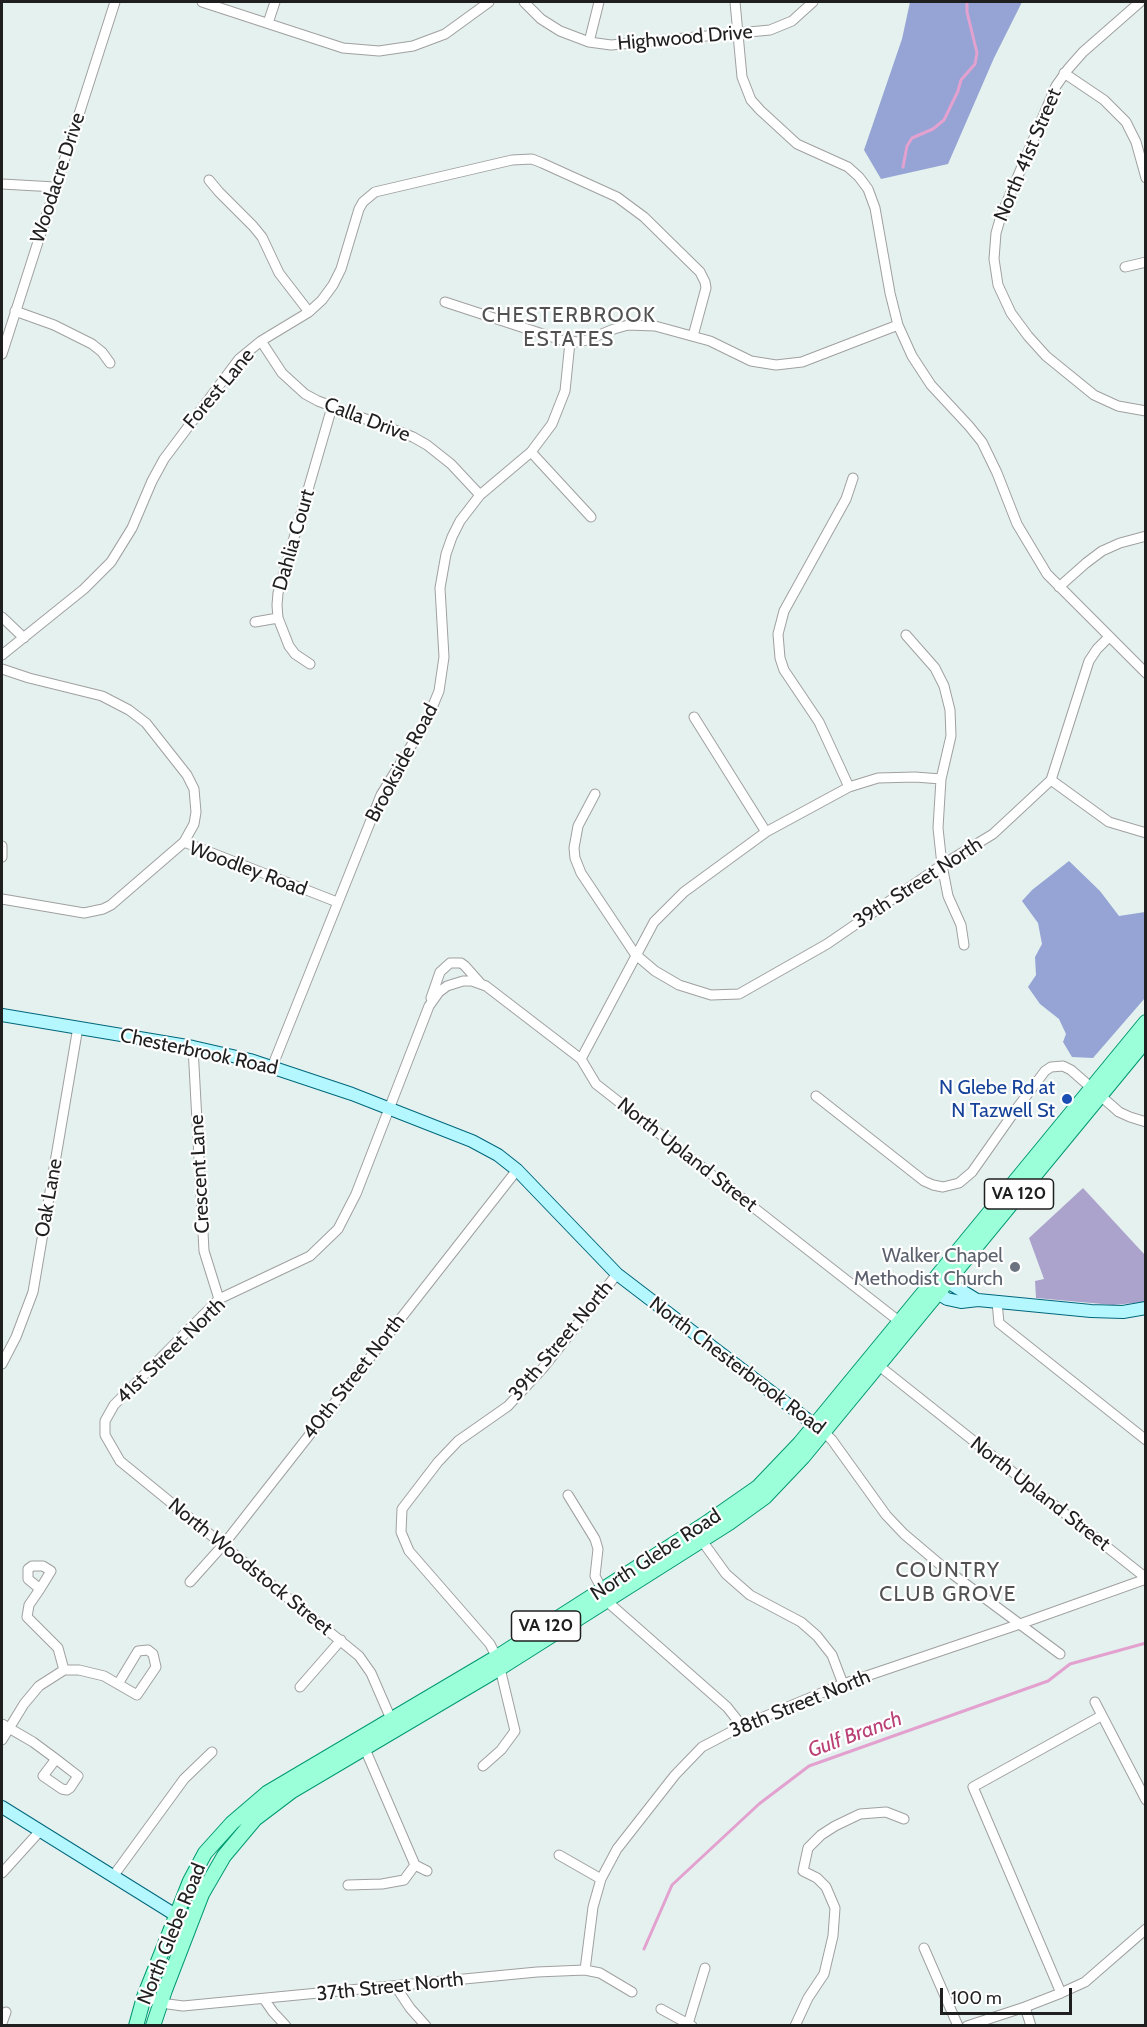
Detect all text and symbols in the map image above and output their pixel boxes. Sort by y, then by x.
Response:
street label: Highwood Drive [616,20,754,56]
street label: North 41st Street [989,85,1067,225]
street label: Woodacre Drive [26,110,90,246]
district label: CHESTERBROOK ESTATES [482,303,656,353]
street label: Forest Lane [178,344,260,434]
street label: Calla Drive [321,393,413,447]
street label: Dahlia Court [268,486,320,594]
street label: Brookside Road [361,700,443,826]
street label: 39th Street North [849,832,987,934]
street label: Woodley Road [186,837,310,901]
street label: Chesterbrook Road [118,1024,280,1080]
place label: N Glebe Rd at N Tazwell St [939,1076,1055,1123]
marker: N Glebe Rd at N Tazwell St [1060,1092,1074,1106]
street label: North Upland Street [612,1093,762,1217]
street label: Crescent Lane [185,1114,215,1234]
street label: Oak Lane [30,1157,68,1239]
road number: VA 120 [984,1179,1054,1209]
place label: Walker Chapel Methodist Church [854,1244,1003,1291]
marker: Walker Chapel Methodist Church [1008,1260,1022,1274]
street label: 39th Street North [504,1276,618,1406]
street label: North Chesterbrook Road [644,1292,830,1440]
street label: 41st Street North [112,1293,230,1409]
street label: 40th Street North [298,1310,410,1444]
street label: North Upland Street [965,1432,1115,1556]
street label: North Woodstock Street [163,1493,337,1641]
street label: North Glebe Road [586,1504,726,1606]
district label: COUNTRY CLUB GROVE [879,1558,1017,1608]
road number: VA 120 [512,1611,580,1641]
street label: 38th Street North [726,1665,874,1743]
water label: Gulf Branch [804,1706,906,1764]
street label: North Glebe Road [133,1860,211,2008]
street label: 37th Street North [315,1967,465,2007]
scale bar [943,1976,1075,2014]
text: 100 m [951,1987,1002,2009]

